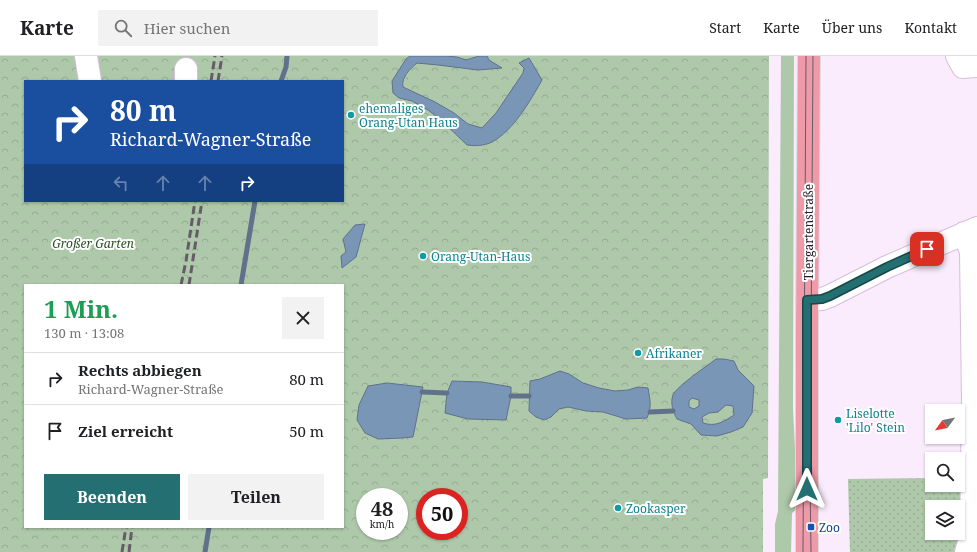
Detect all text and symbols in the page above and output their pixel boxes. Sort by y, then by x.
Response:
search box [98,10,378,46]
text: Karte [20,15,74,41]
icon: search [112,17,134,39]
text: Hier suchen [144,18,230,38]
text: Start [709,18,741,37]
text: Karte [763,18,800,37]
text: Über uns [822,18,882,37]
text: Kontakt [904,18,957,37]
text: 80 m [110,91,177,129]
icon: right [44,96,96,148]
place label: ehemaliges Orang-Utan Haus [359,100,458,131]
marker: ehemaliges Orang-Utan Haus [346,110,356,120]
text: Richard-Wagner-Straße [110,127,311,151]
icon: left [110,172,132,194]
icon: ahead [152,172,174,194]
icon: ahead [194,172,216,194]
icon: right [236,172,258,194]
street label: Tiergartenstraße [800,184,817,280]
pin [910,232,944,266]
park label: Großer Garten [52,235,134,252]
icon: arrive [916,238,938,260]
place label: Orang-Utan-Haus [431,248,530,265]
marker: Orang-Utan-Haus [418,251,428,261]
text: 1 Min. [44,292,118,325]
button: close [282,297,324,339]
text: 130 m · 13:08 [44,324,124,342]
place label: Afrikaner [646,345,702,362]
marker: Afrikaner [633,348,643,358]
text: Rechts abbiegen [78,360,202,380]
icon: right [44,368,66,390]
text: 80 m [289,369,324,389]
text: Richard-Wagner-Straße [78,380,224,398]
north arrow [925,404,965,444]
map controls [925,404,965,540]
place label: Liselotte 'Lilo' Stein [846,405,905,436]
marker: Liselotte 'Lilo' Stein [833,415,843,425]
icon: arrive [44,420,66,442]
text: Ziel erreicht [78,421,173,441]
text: 50 m [289,421,324,441]
button: search [925,452,965,492]
position arrow [786,468,828,510]
button: Beenden [44,474,180,520]
button: Teilen [188,474,324,520]
speed limit sign: 50 [416,488,468,540]
text: 48 [371,495,393,522]
place label: Zookasper [626,500,686,517]
button: layers [925,500,965,540]
marker: Zookasper [613,503,623,513]
text: km/h [370,517,394,531]
place label: Zoo [819,519,840,536]
marker: Zoo [806,522,816,532]

